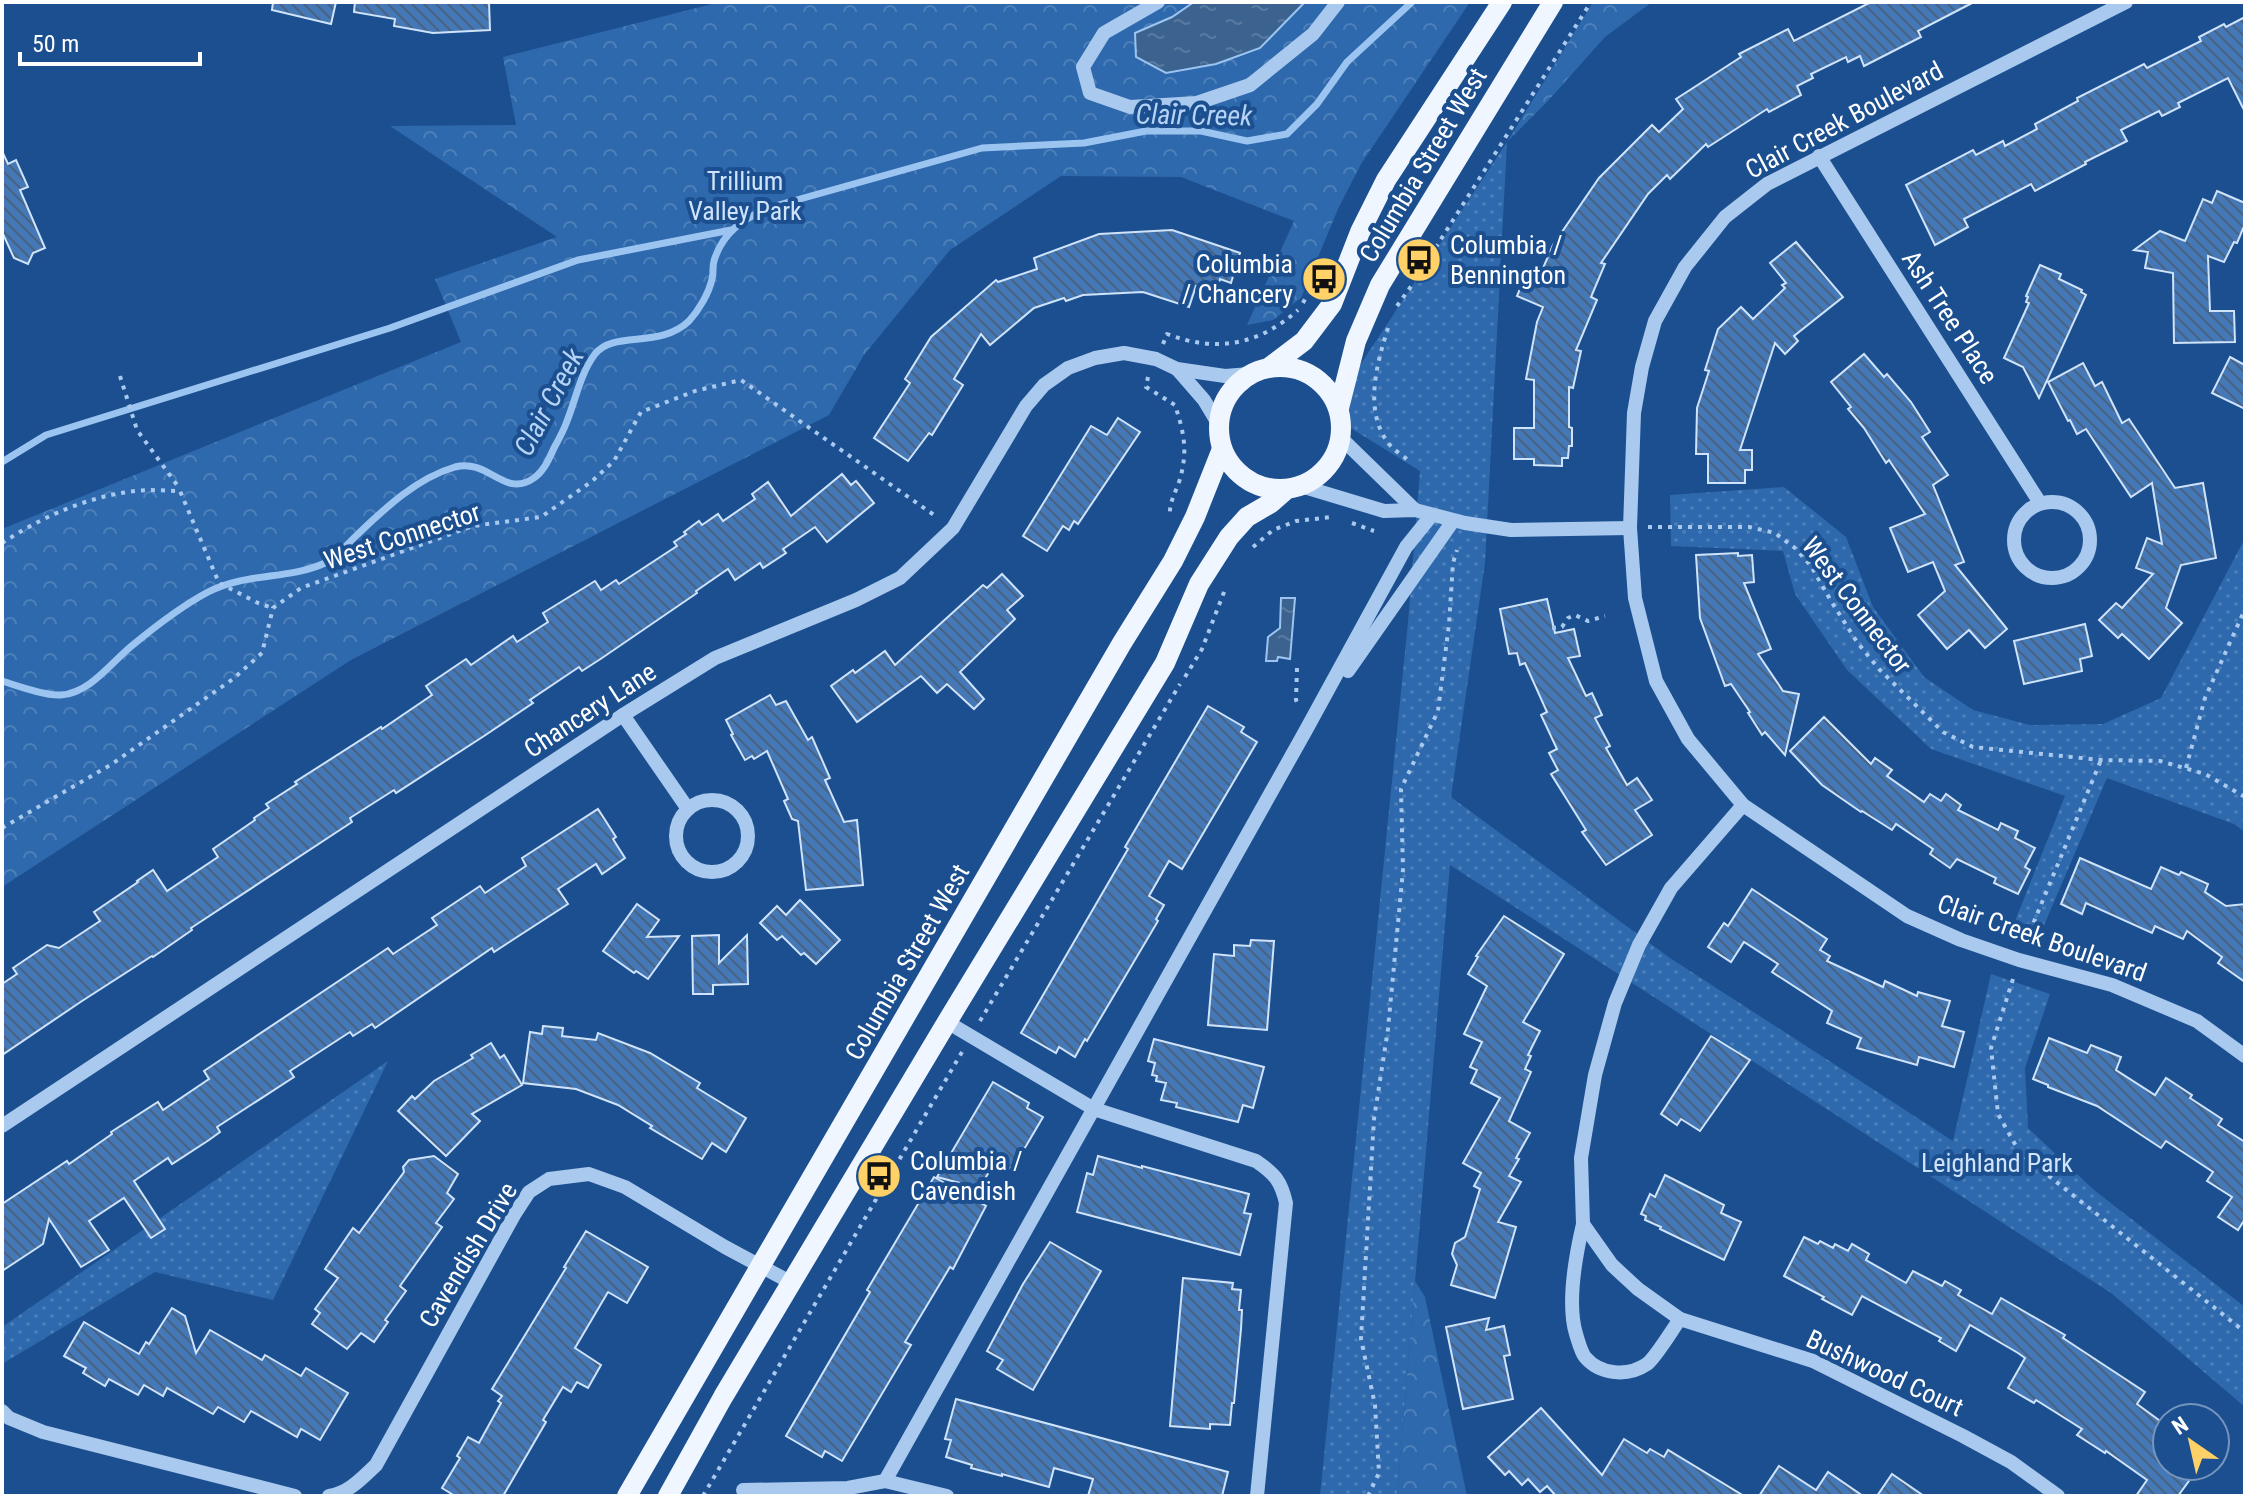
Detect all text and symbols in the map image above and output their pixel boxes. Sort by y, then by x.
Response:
scale bar [20,16,200,66]
text: 50 m [32,30,79,58]
street label: Clair Creek Boulevard [1740,55,1948,185]
street label: Columbia Street West [1353,62,1493,268]
water label: Clair Creek [1135,97,1253,133]
park label: Trillium Valley Park [688,166,802,226]
place label: Columbia / Bennington [1450,230,1566,290]
bus stop icon: Columbia / Bennington [1395,236,1443,284]
street label: Ash Tree Place [1896,245,2004,389]
place label: Columbia / Chancery [1182,249,1293,309]
bus stop icon: Columbia / Chancery [1300,255,1348,303]
water label: Clair Creek [507,342,591,461]
street label: West Connector [320,497,484,575]
street label: West Connector [1796,531,1918,679]
street label: Chancery Lane [518,656,662,764]
street label: Columbia Street West [839,859,975,1065]
street label: Clair Creek Boulevard [1933,888,2151,988]
place label: Columbia / Cavendish [910,1146,1023,1206]
park label: Leighland Park [1921,1148,2073,1178]
bus stop icon: Columbia / Cavendish [855,1152,903,1200]
street label: Cavendish Drive [413,1177,523,1333]
street label: Bushwood Court [1802,1324,1968,1422]
north arrow [2151,1402,2231,1482]
text: N [2168,1412,2193,1440]

